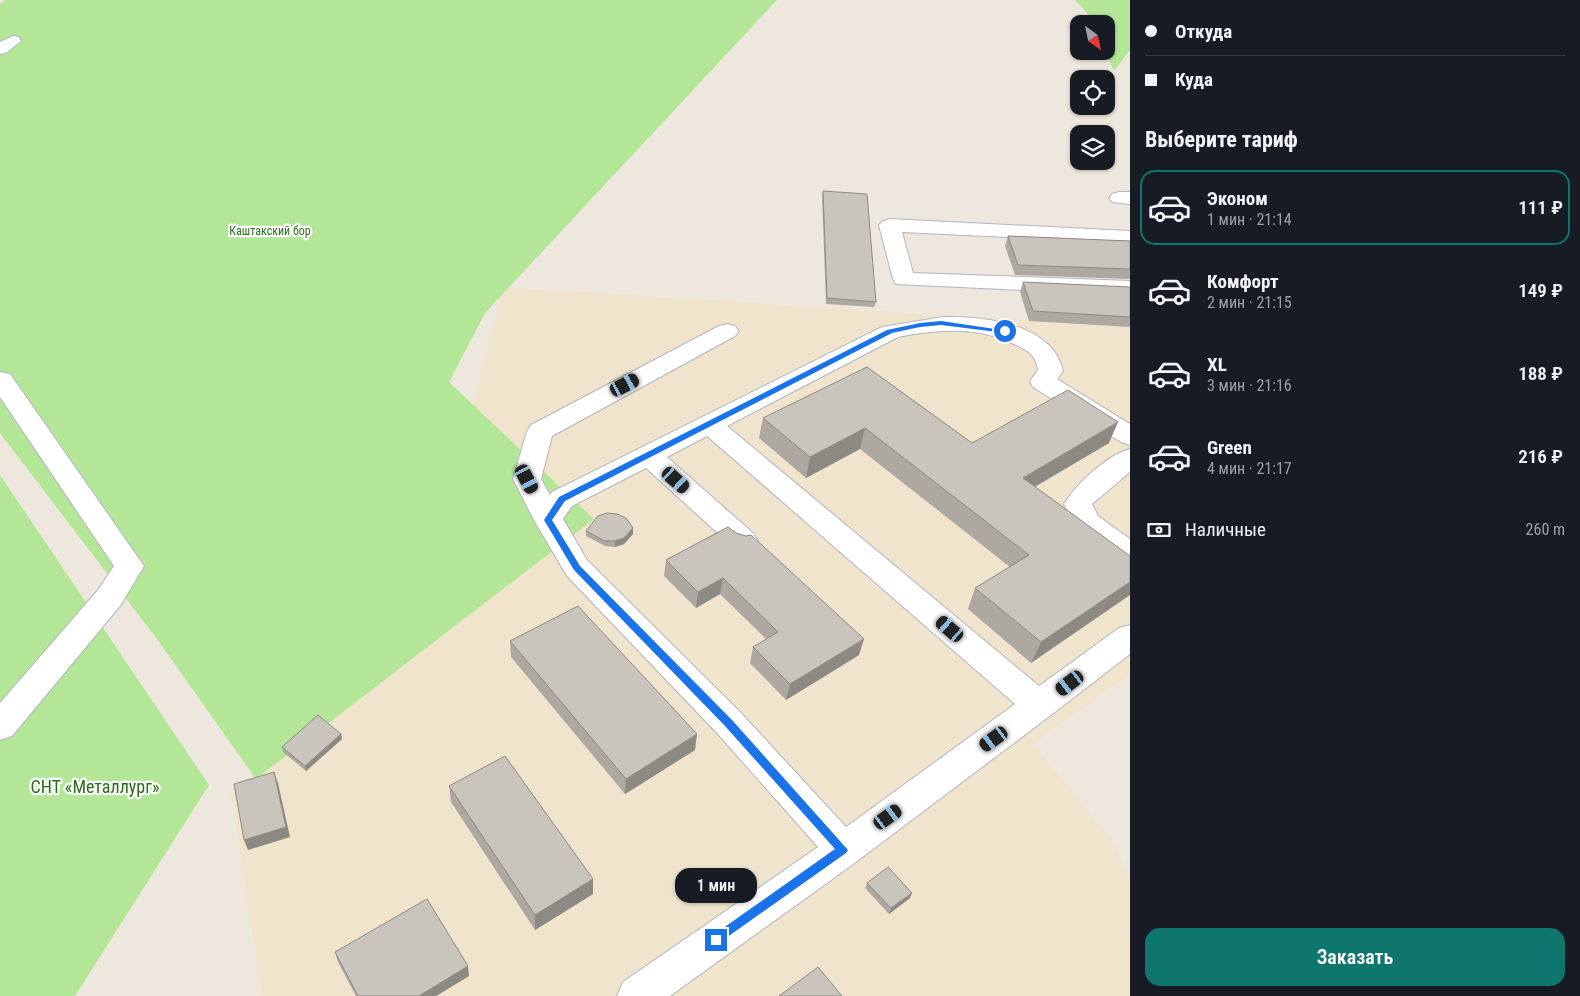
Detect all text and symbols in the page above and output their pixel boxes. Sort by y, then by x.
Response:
north arrow [1070,15,1115,60]
map controls [1070,15,1115,170]
text: Откуда [1175,20,1232,43]
text: Куда [1175,68,1213,91]
button: locate [1070,70,1115,115]
button: layers [1070,125,1115,170]
text: Выберите тариф [1145,127,1298,152]
icon: car [1147,185,1192,230]
text: Эконом [1207,187,1268,210]
text: 111 ₽ [1518,196,1563,219]
text: 1 мин · 21:14 [1207,210,1292,229]
park label: Каштакский бор [229,224,311,238]
icon: car [1147,268,1192,313]
text: Комфорт [1207,270,1279,293]
text: 149 ₽ [1518,279,1563,302]
text: 2 мин · 21:15 [1207,293,1292,312]
route start [994,320,1016,342]
icon: car [1147,351,1192,396]
text: XL [1207,353,1227,376]
text: 188 ₽ [1518,362,1563,385]
car [608,371,641,399]
text: 3 мин · 21:16 [1207,376,1292,395]
icon: car [1147,434,1192,479]
text: Green [1207,436,1252,459]
text: 216 ₽ [1518,445,1563,468]
text: 4 мин · 21:17 [1207,459,1292,478]
car [513,462,540,496]
car [659,464,692,496]
icon: cash [1145,516,1173,544]
text: Наличные [1185,518,1266,541]
text: 260 m [1526,520,1565,539]
car [933,613,966,645]
car [1053,668,1086,698]
car [977,724,1010,754]
park label: СНТ «Металлург» [31,776,159,797]
car [871,802,904,832]
callout: 1 мин [675,868,757,902]
text: 1 мин [697,876,735,895]
button: Заказать [1145,928,1565,986]
route end [705,929,727,951]

